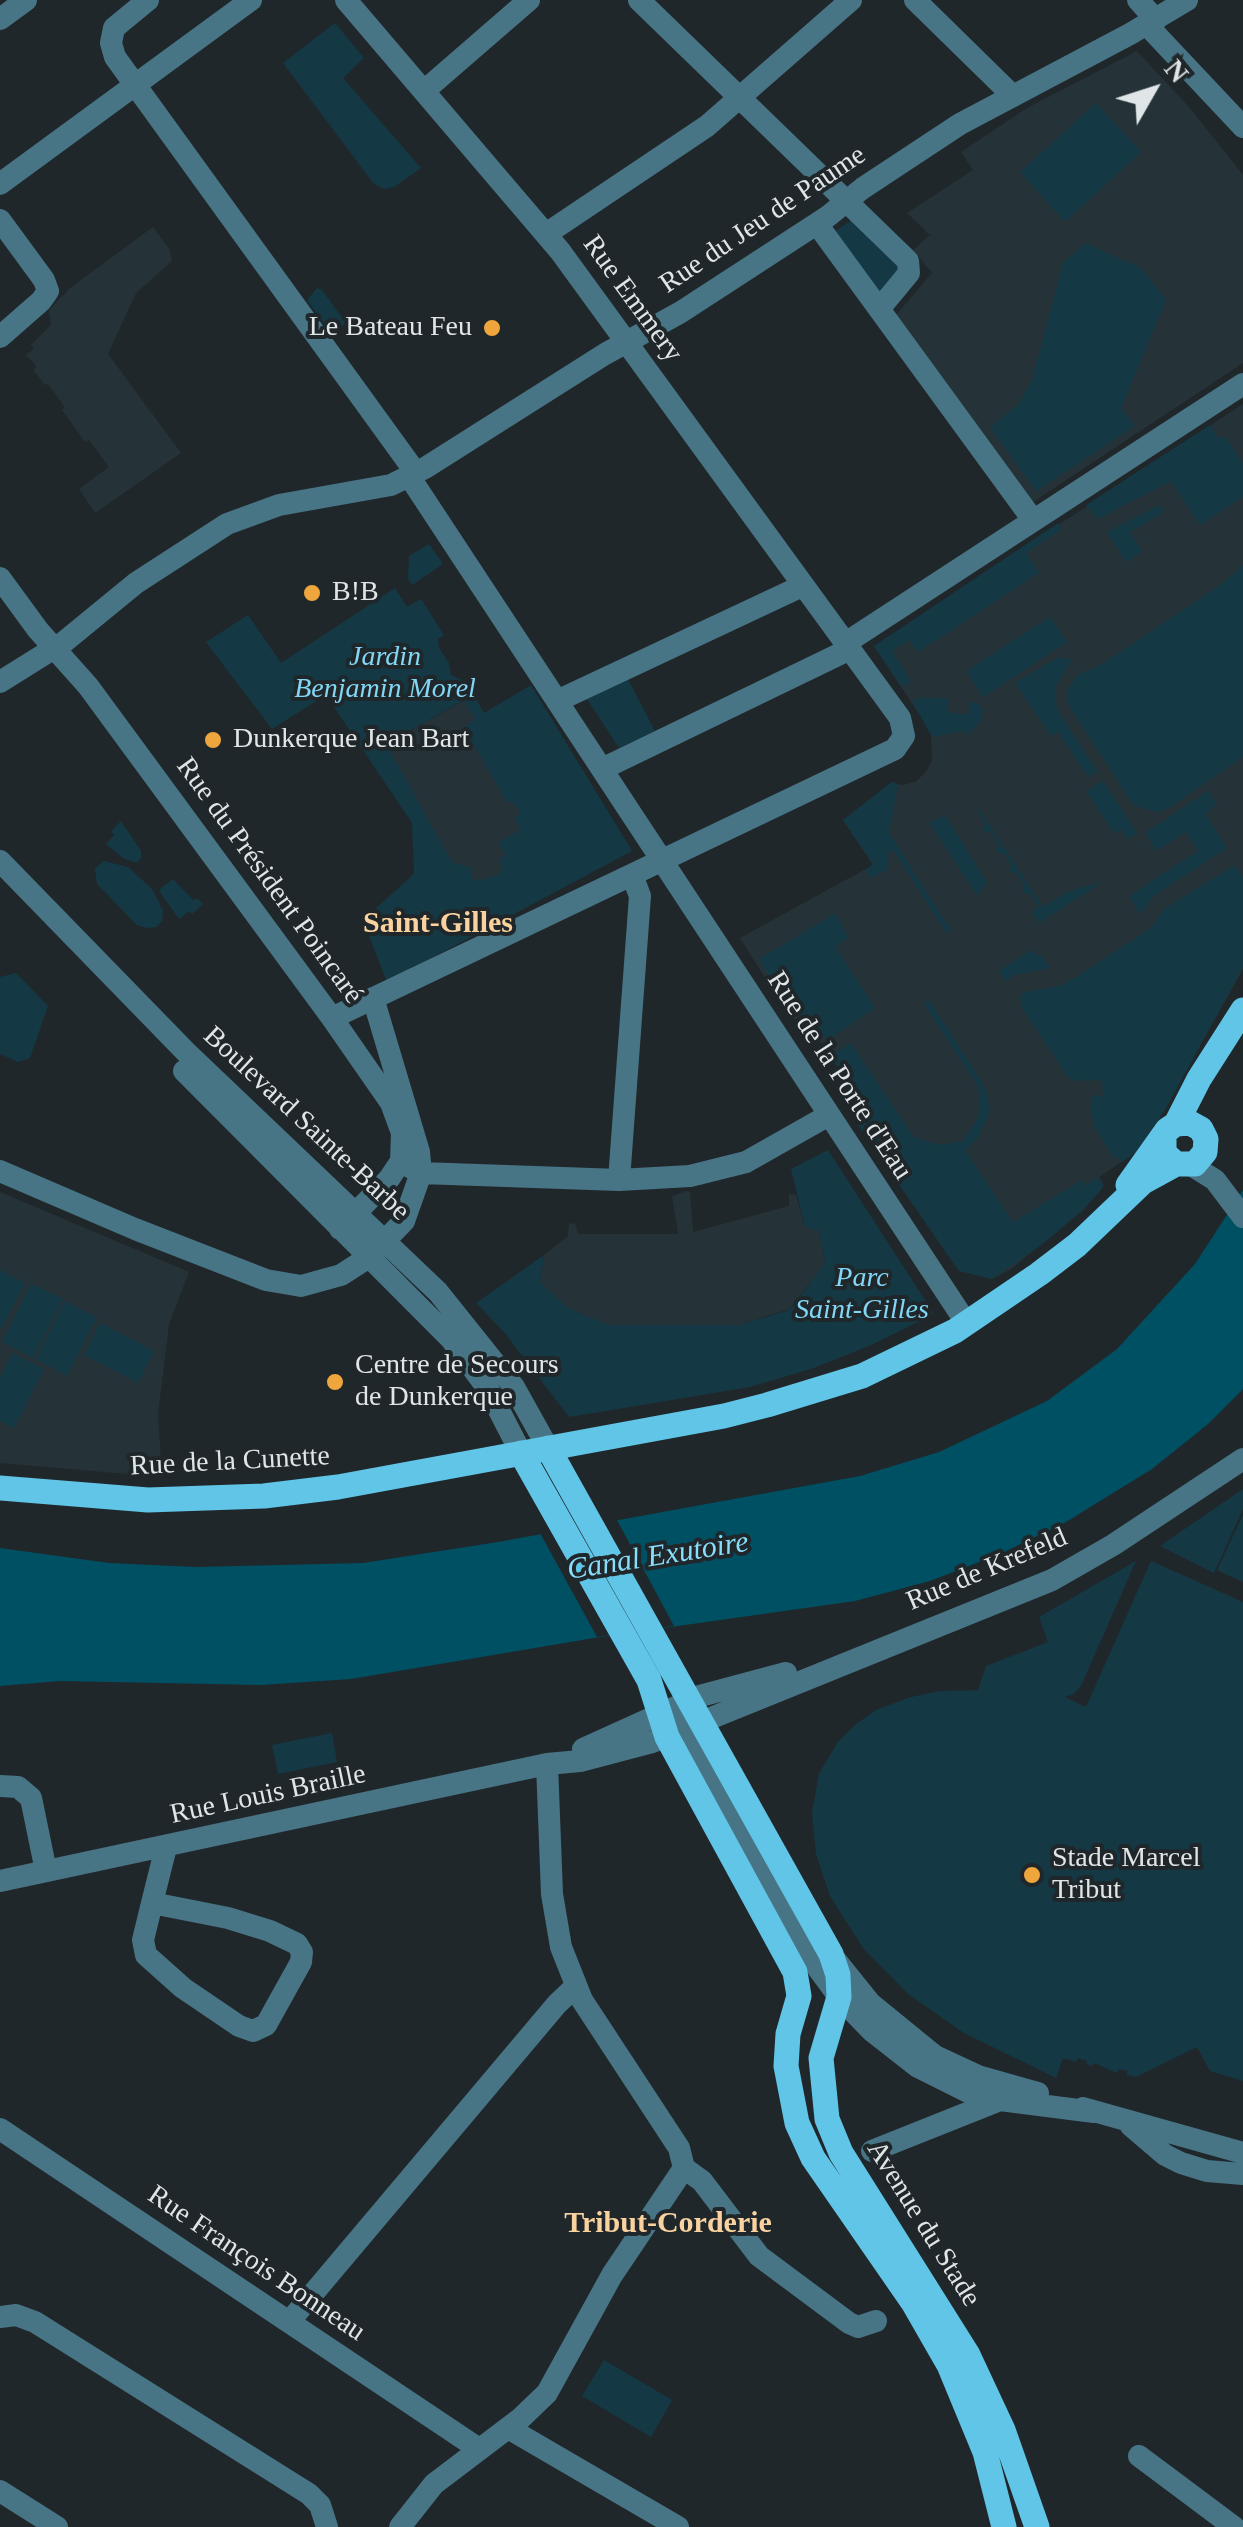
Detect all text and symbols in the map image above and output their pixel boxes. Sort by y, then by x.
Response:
north arrow [1103,40,1203,140]
text: N [1158,53,1195,88]
street label: Rue du Jeu de Paume [654,139,872,301]
street label: Rue Emmery [575,229,689,369]
place label: Le Bateau Feu [309,311,472,345]
marker: Le Bateau Feu [481,317,503,339]
place label: B!B [332,576,379,610]
marker: B!B [301,582,323,604]
park label: Jardin Benjamin Morel [294,641,476,707]
place label: Dunkerque Jean Bart [233,723,469,757]
marker: Dunkerque Jean Bart [202,729,224,751]
street label: Rue du Président Poincaré [168,751,370,1011]
district label: Saint-Gilles [363,906,513,942]
street label: Rue de la Porte d'Eau [759,966,919,1186]
street label: Boulevard Sainte-Barbe [196,1020,416,1228]
park label: Parc Saint-Gilles [795,1262,929,1328]
place label: Centre de Secours de Dunkerque [355,1349,559,1415]
marker: Centre de Secours de Dunkerque [324,1371,346,1393]
street label: Rue de la Cunette [129,1440,331,1484]
street label: Rue de Krefeld [902,1521,1072,1619]
water label: Canal Exutoire [565,1525,751,1589]
street label: Rue Louis Braille [167,1758,369,1832]
place label: Stade Marcel Tribut [1052,1842,1200,1908]
marker: Stade Marcel Tribut [1021,1864,1043,1886]
street label: Avenue du Stade [859,2135,987,2313]
street label: Rue François Bonneau [141,2179,371,2349]
district label: Tribut-Corderie [564,2206,772,2242]

